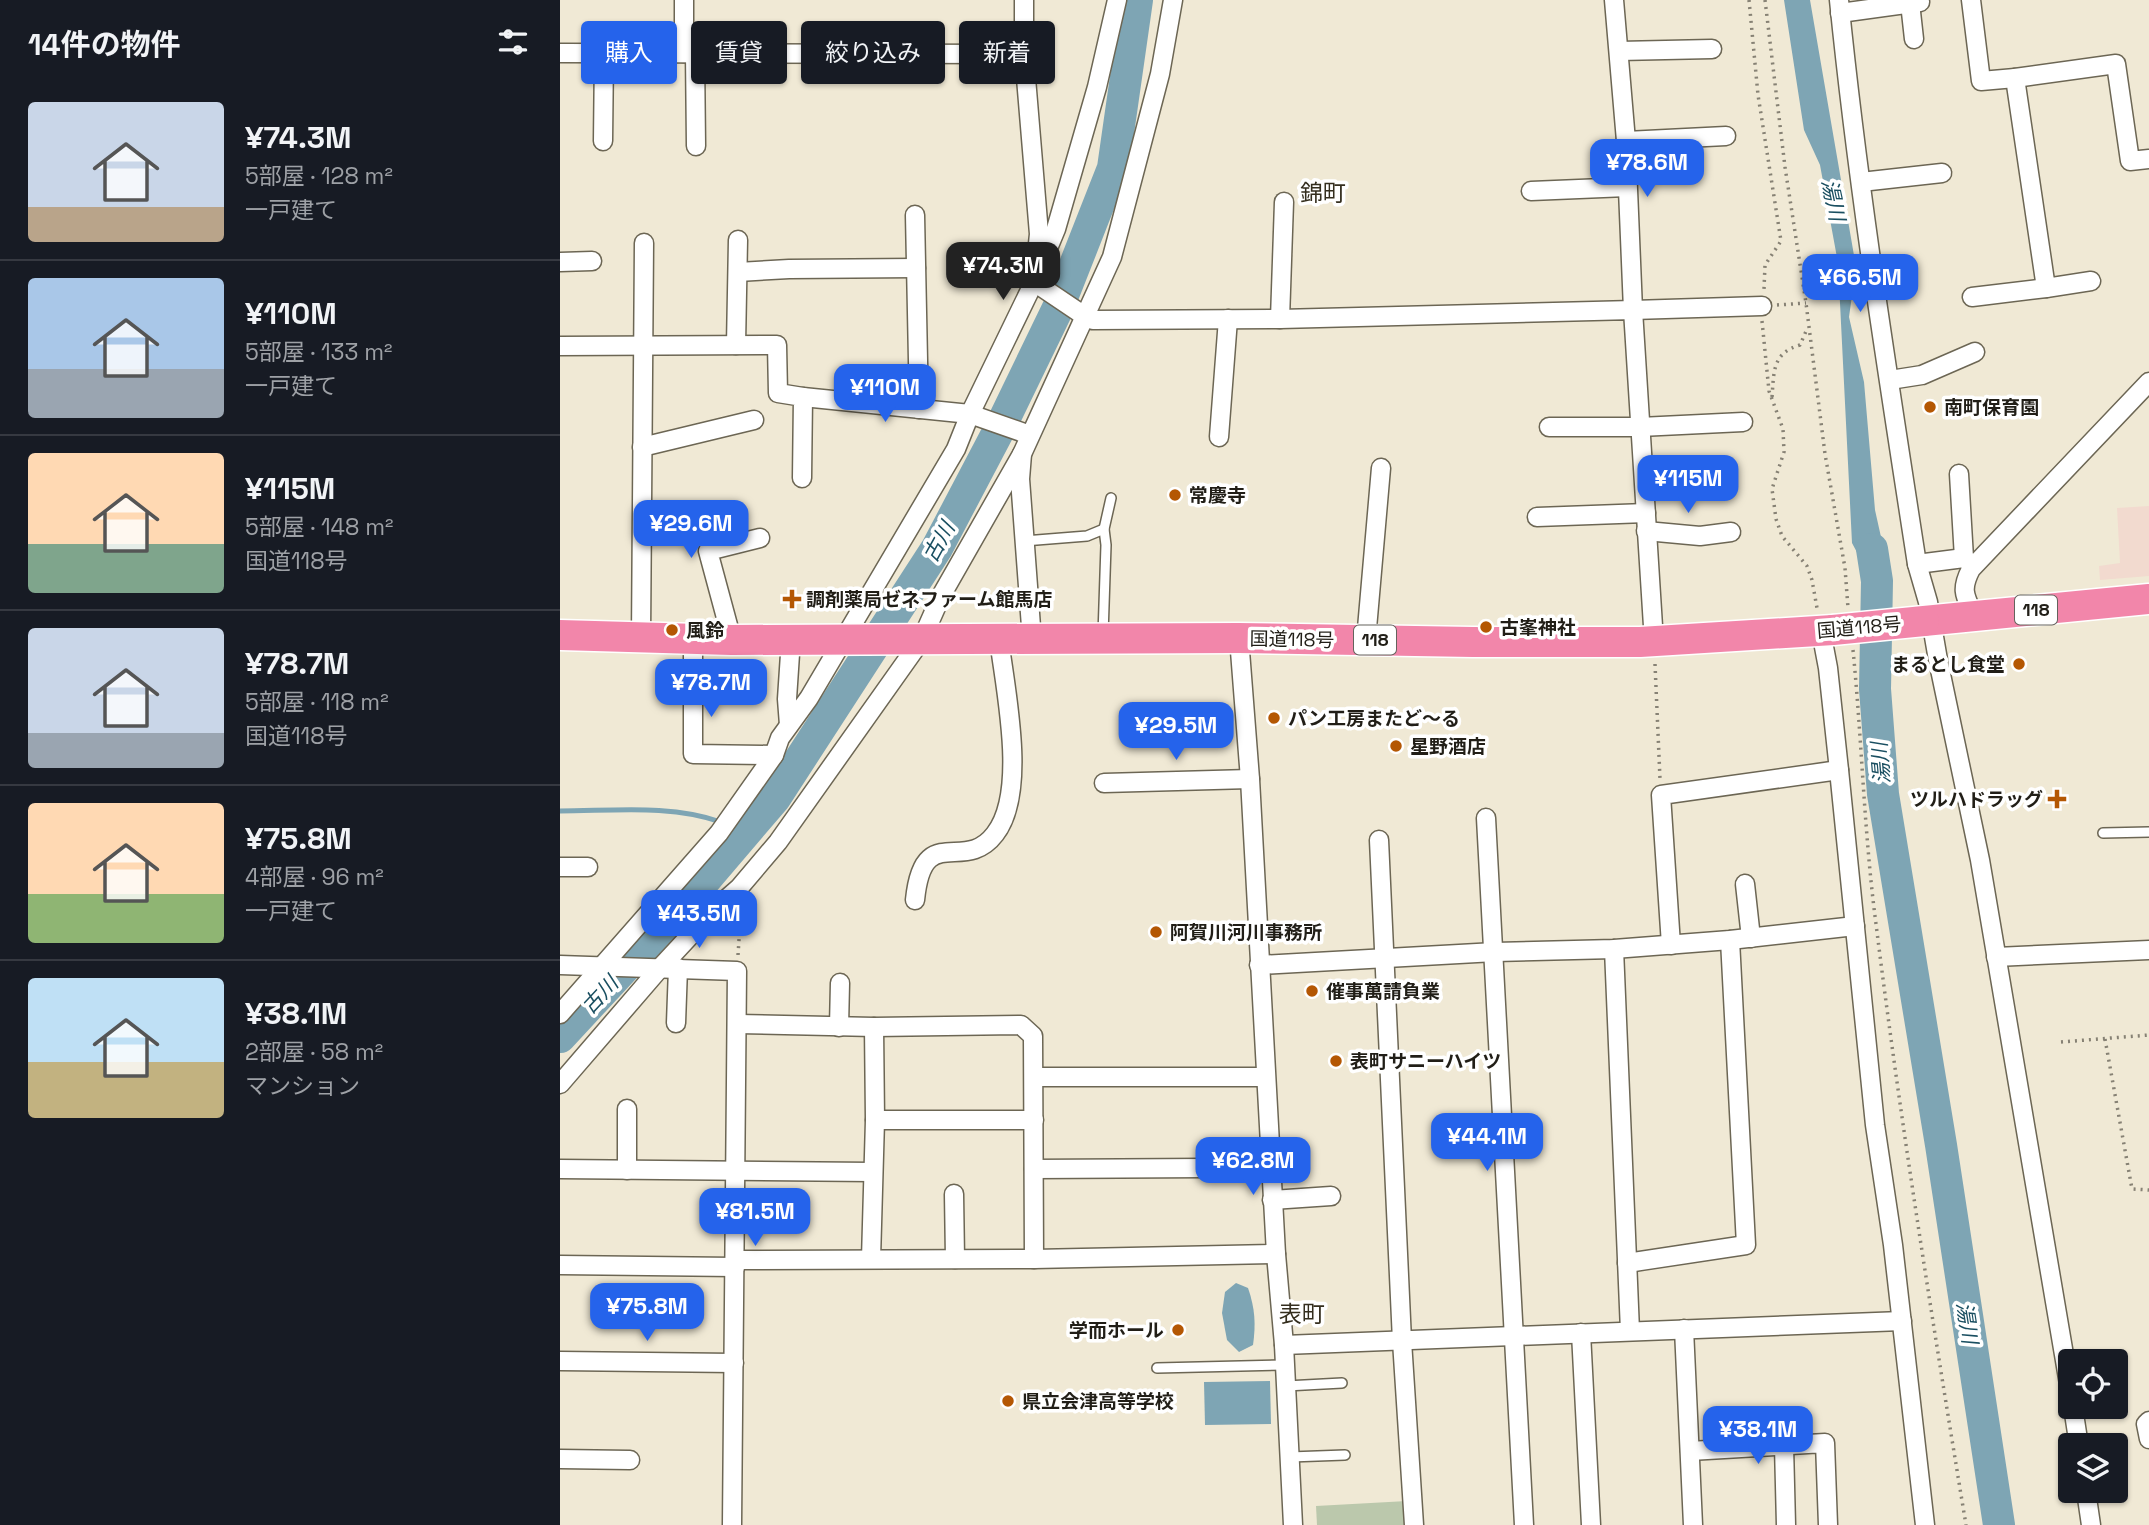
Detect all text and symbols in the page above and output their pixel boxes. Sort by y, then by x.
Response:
chip: 購入 [581,21,677,84]
chip: 賃貸 [691,21,787,84]
chip: 絞り込み [801,21,945,84]
chip: 新着 [959,21,1055,84]
icon: filters [494,23,532,61]
text: 14件の物件 [28,25,181,64]
text: ¥74.3M [245,118,352,157]
icon: home [84,130,168,214]
pin: ¥78.6M [1590,140,1704,199]
text: ¥78.6M [1606,147,1688,177]
text: 5部屋 · 128 m² [245,161,393,191]
water label: 湯川 [1816,177,1851,225]
district label: 錦町 [1300,178,1346,208]
text: 一戸建て [245,195,337,225]
pin: ¥74.3M [946,243,1060,302]
text: ¥74.3M [962,250,1044,280]
pin: ¥66.5M [1803,254,1917,314]
text: ¥66.5M [1818,262,1902,292]
text: ¥110M [245,294,337,333]
icon: home [84,306,168,390]
text: 5部屋 · 133 m² [245,337,392,367]
pin: ¥110M [836,364,934,424]
text: 一戸建て [245,371,337,401]
text: ¥110M [850,372,920,402]
place label: 南町保育園 [1944,395,2039,420]
marker: 南町保育園 [1922,399,1938,415]
pin: ¥115M [1639,456,1737,515]
text: ¥115M [1653,463,1723,493]
text: ¥115M [245,469,335,508]
icon: home [84,481,168,565]
place label: 常慶寺 [1189,483,1246,508]
marker: 常慶寺 [1167,487,1183,503]
pin: ¥29.6M [634,500,748,560]
text: ¥29.6M [650,508,732,538]
text: 5部屋 · 148 m² [245,512,393,542]
water label: 古川 [917,515,962,567]
text: 国道118号 [245,546,348,576]
place label: 調剤薬局ゼネファーム館馬店 [806,587,1052,612]
marker: 調剤薬局ゼネファーム館馬店 [784,591,800,607]
road number: 118 [2015,596,2057,624]
street label: 国道118号 [1816,611,1902,644]
place label: 古峯神社 [1500,615,1576,640]
place label: 風鈴 [686,618,725,643]
marker: 古峯神社 [1478,619,1494,635]
marker: 風鈴 [664,622,680,638]
street label: 国道118号 [1249,626,1335,653]
road number: 118 [1354,626,1396,654]
text: ¥78.7M [245,644,349,683]
place label: まるとし食堂 [1891,652,2005,677]
icon: home [84,656,168,740]
marker: まるとし食堂 [2011,656,2027,672]
pin: ¥78.7M [654,660,768,719]
text: ¥78.7M [671,667,751,697]
text: 5部屋 · 118 m² [245,687,389,717]
pin: ¥29.5M [1119,702,1233,762]
place label: パン工房またど～る [1288,706,1460,731]
text: ¥29.5M [1135,710,1217,740]
marker: パン工房またど～る [1266,710,1282,726]
text: 国道118号 [245,721,348,751]
place label: 星野酒店 [1410,734,1486,759]
marker: 星野酒店 [1388,738,1404,754]
water label: 湯川 [1865,739,1896,785]
place label: ツルハドラッグ [1910,787,2043,812]
marker: ツルハドラッグ [2049,791,2065,807]
text: ¥75.8M [245,819,352,858]
icon: home [84,831,168,915]
text: 4部屋 · 96 m² [245,862,384,892]
pin: ¥43.5M [642,890,756,950]
text: 一戸建て [245,896,337,926]
text: ¥43.5M [657,898,741,928]
place label: 阿賀川河川事務所 [1170,920,1322,945]
marker: 阿賀川河川事務所 [1148,924,1164,940]
water label: 古川 [575,969,625,1019]
place label: 催事萬請負業 [1326,979,1440,1004]
marker: 催事萬請負業 [1304,983,1320,999]
text: ¥38.1M [245,994,347,1033]
icon: home [84,1006,168,1090]
text: 2部屋 · 58 m² [245,1037,383,1067]
place label: 表町サニーハイツ [1350,1049,1501,1074]
marker: 表町サニーハイツ [1328,1053,1344,1069]
text: マンション [245,1071,360,1101]
pin: ¥44.1M [1430,1114,1544,1173]
text: ¥44.1M [1447,1121,1527,1151]
pin: ¥62.8M [1196,1138,1310,1197]
text: ¥62.8M [1212,1145,1294,1175]
pin: ¥81.5M [698,1188,812,1248]
text: ¥81.5M [715,1196,795,1226]
pin: ¥75.8M [590,1284,704,1343]
text: ¥75.8M [606,1291,688,1321]
district label: 表町 [1279,1299,1325,1329]
water label: 湯川 [1951,1300,1984,1348]
place label: 学而ホール [1069,1318,1164,1343]
marker: 学而ホール [1170,1322,1186,1338]
map controls [2058,1349,2128,1503]
button: locate [2058,1349,2128,1419]
place label: 県立会津高等学校 [1022,1389,1174,1414]
marker: 県立会津高等学校 [1000,1393,1016,1409]
pin: ¥38.1M [1701,1406,1815,1466]
text: ¥38.1M [1719,1414,1797,1444]
button: layers [2058,1433,2128,1503]

